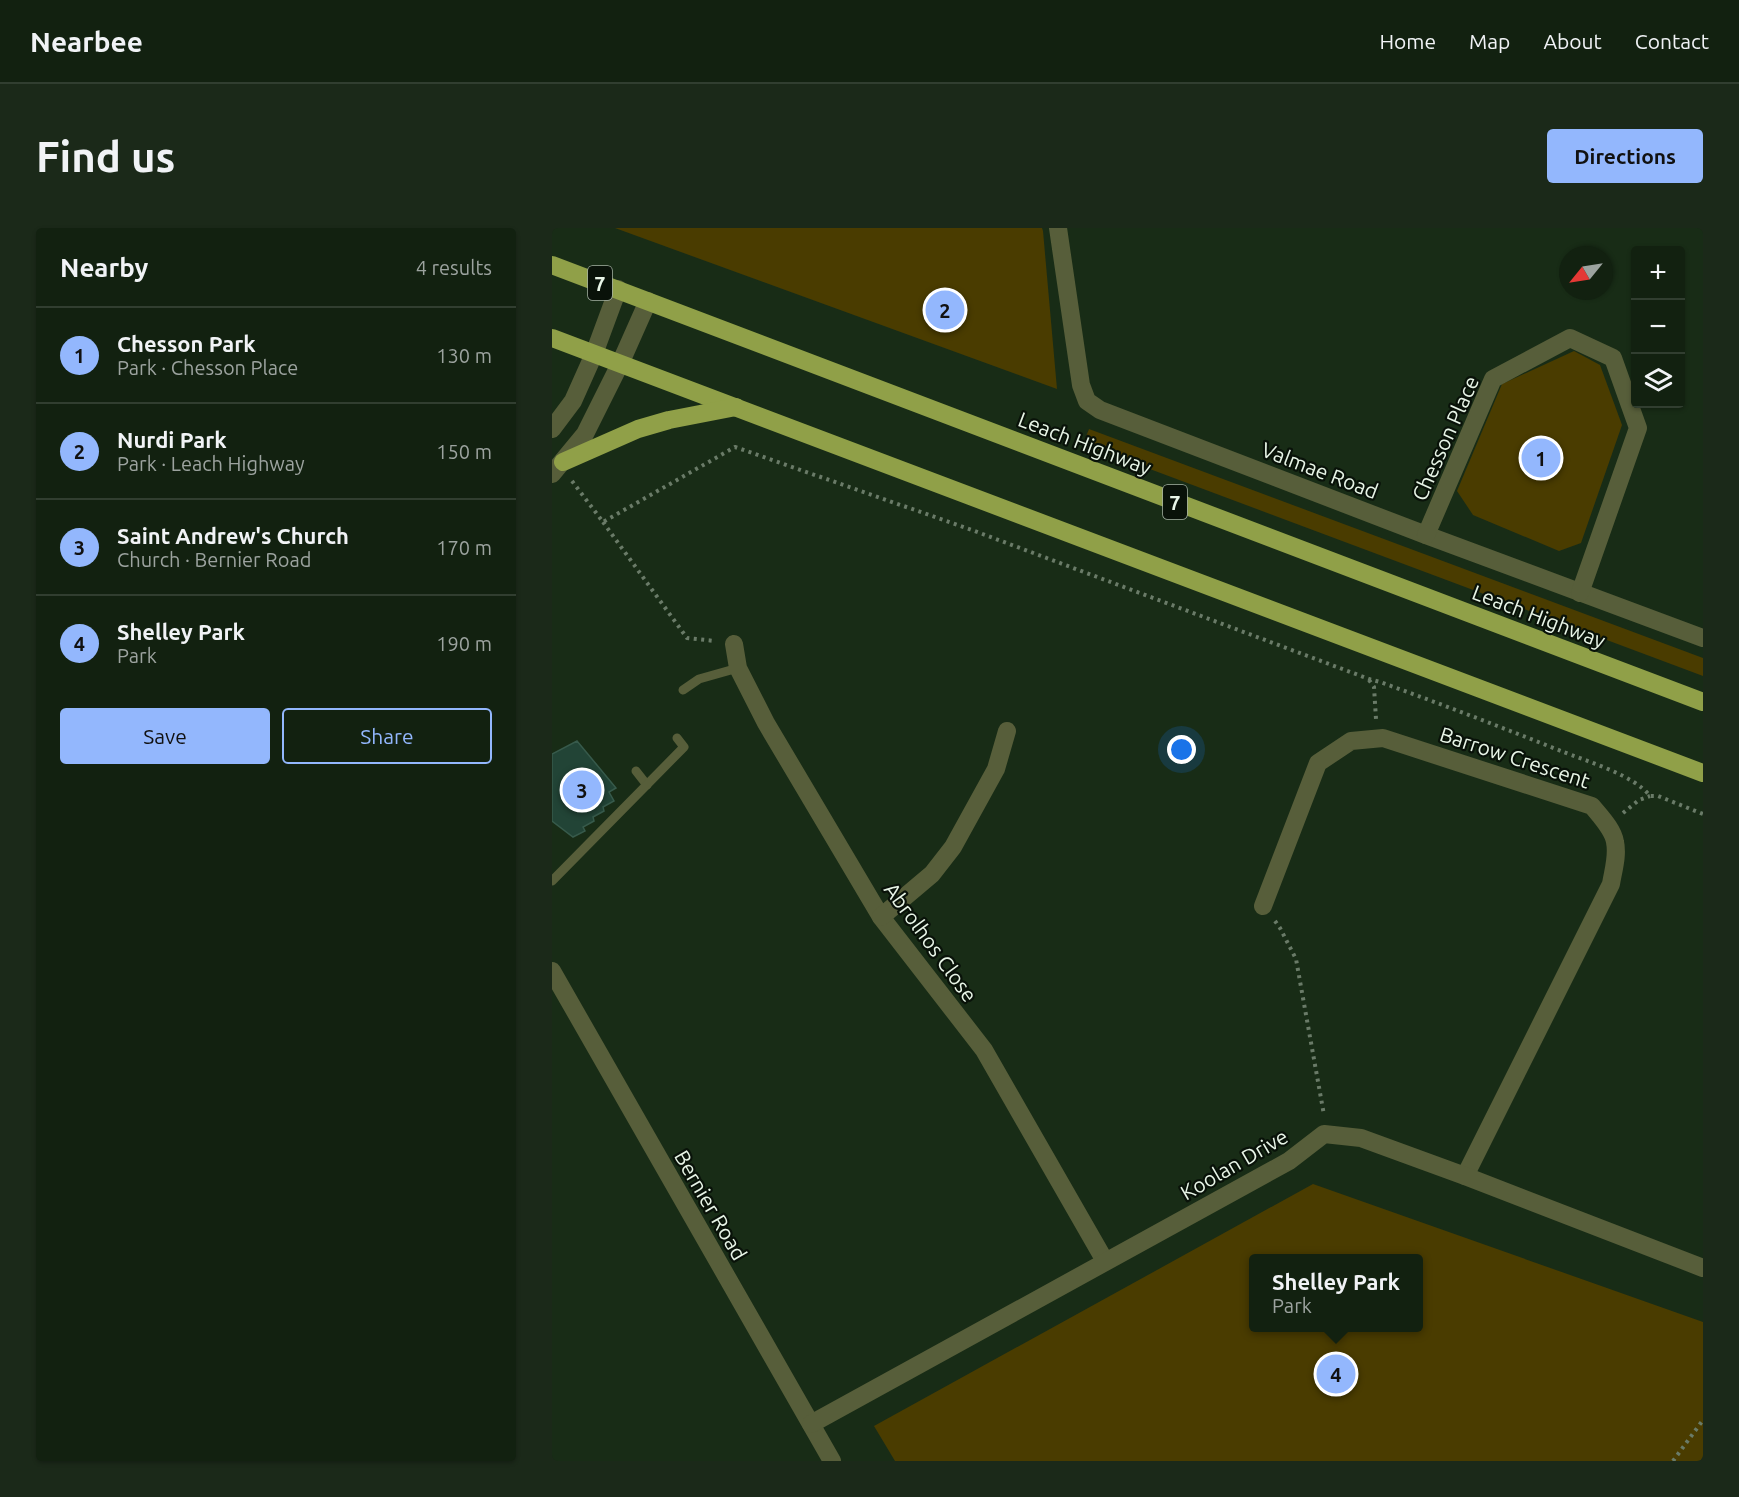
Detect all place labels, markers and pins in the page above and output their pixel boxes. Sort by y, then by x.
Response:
pin: 2 [926,288,964,332]
pin: 1 [1522,436,1560,480]
pin: 3 [562,768,602,812]
pin: 4 [1316,1352,1356,1396]

